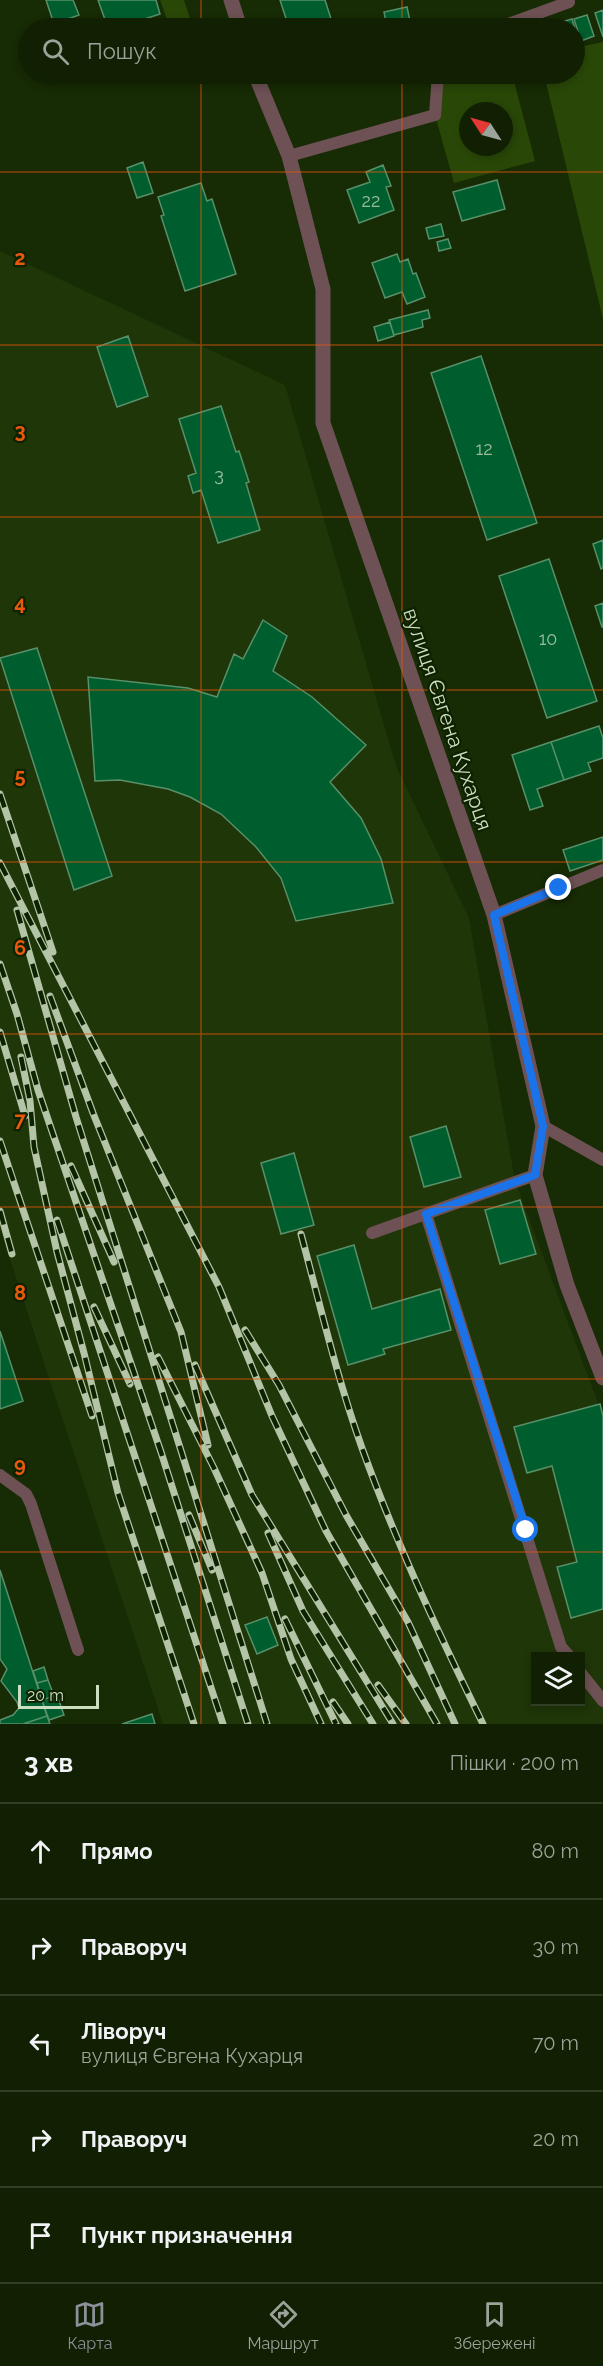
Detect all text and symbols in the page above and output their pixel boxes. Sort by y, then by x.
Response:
search box [18,18,585,84]
icon: search [39,35,72,68]
text: Пошук [87,38,157,64]
north arrow [459,102,513,156]
house number: 22 [362,190,380,211]
text: 2 [14,246,26,270]
text: 3 [14,419,26,443]
house number: 12 [475,438,493,459]
house number: 3 [214,464,224,485]
text: 4 [14,591,26,615]
street label: вулиця Євгена Кухарця [398,605,498,833]
house number: 10 [539,628,557,649]
text: 5 [14,764,26,788]
route end [545,874,571,900]
text: 6 [14,936,26,960]
text: 7 [14,1108,26,1132]
text: 8 [14,1281,26,1305]
text: 9 [14,1453,26,1477]
route start [512,1516,538,1542]
map controls [531,1652,585,1706]
button: layers [531,1652,585,1706]
scale bar [18,1682,99,1710]
text: 20 m [27,1686,64,1705]
text: 3 хв [24,1748,73,1778]
text: Пішки · 200 m [450,1751,579,1775]
icon: ahead [24,1835,57,1868]
text: Прямо [81,1838,153,1864]
text: 80 m [531,1839,579,1863]
icon: right [24,1931,57,1964]
text: Праворуч [81,1934,187,1960]
text: 30 m [533,1935,579,1959]
text: Ліворуч [81,2018,166,2044]
icon: left [24,2027,57,2060]
text: 70 m [533,2031,579,2055]
text: вулиця Євгена Кухарця [81,2044,303,2068]
icon: right [24,2123,57,2156]
text: Праворуч [81,2126,187,2152]
text: 20 m [533,2127,579,2151]
icon: arrive [24,2219,57,2252]
text: Пункт призначення [81,2222,293,2248]
tab: Карта [67,2298,113,2353]
tab: Маршрут [247,2298,319,2353]
tab: Збережені [454,2298,536,2353]

